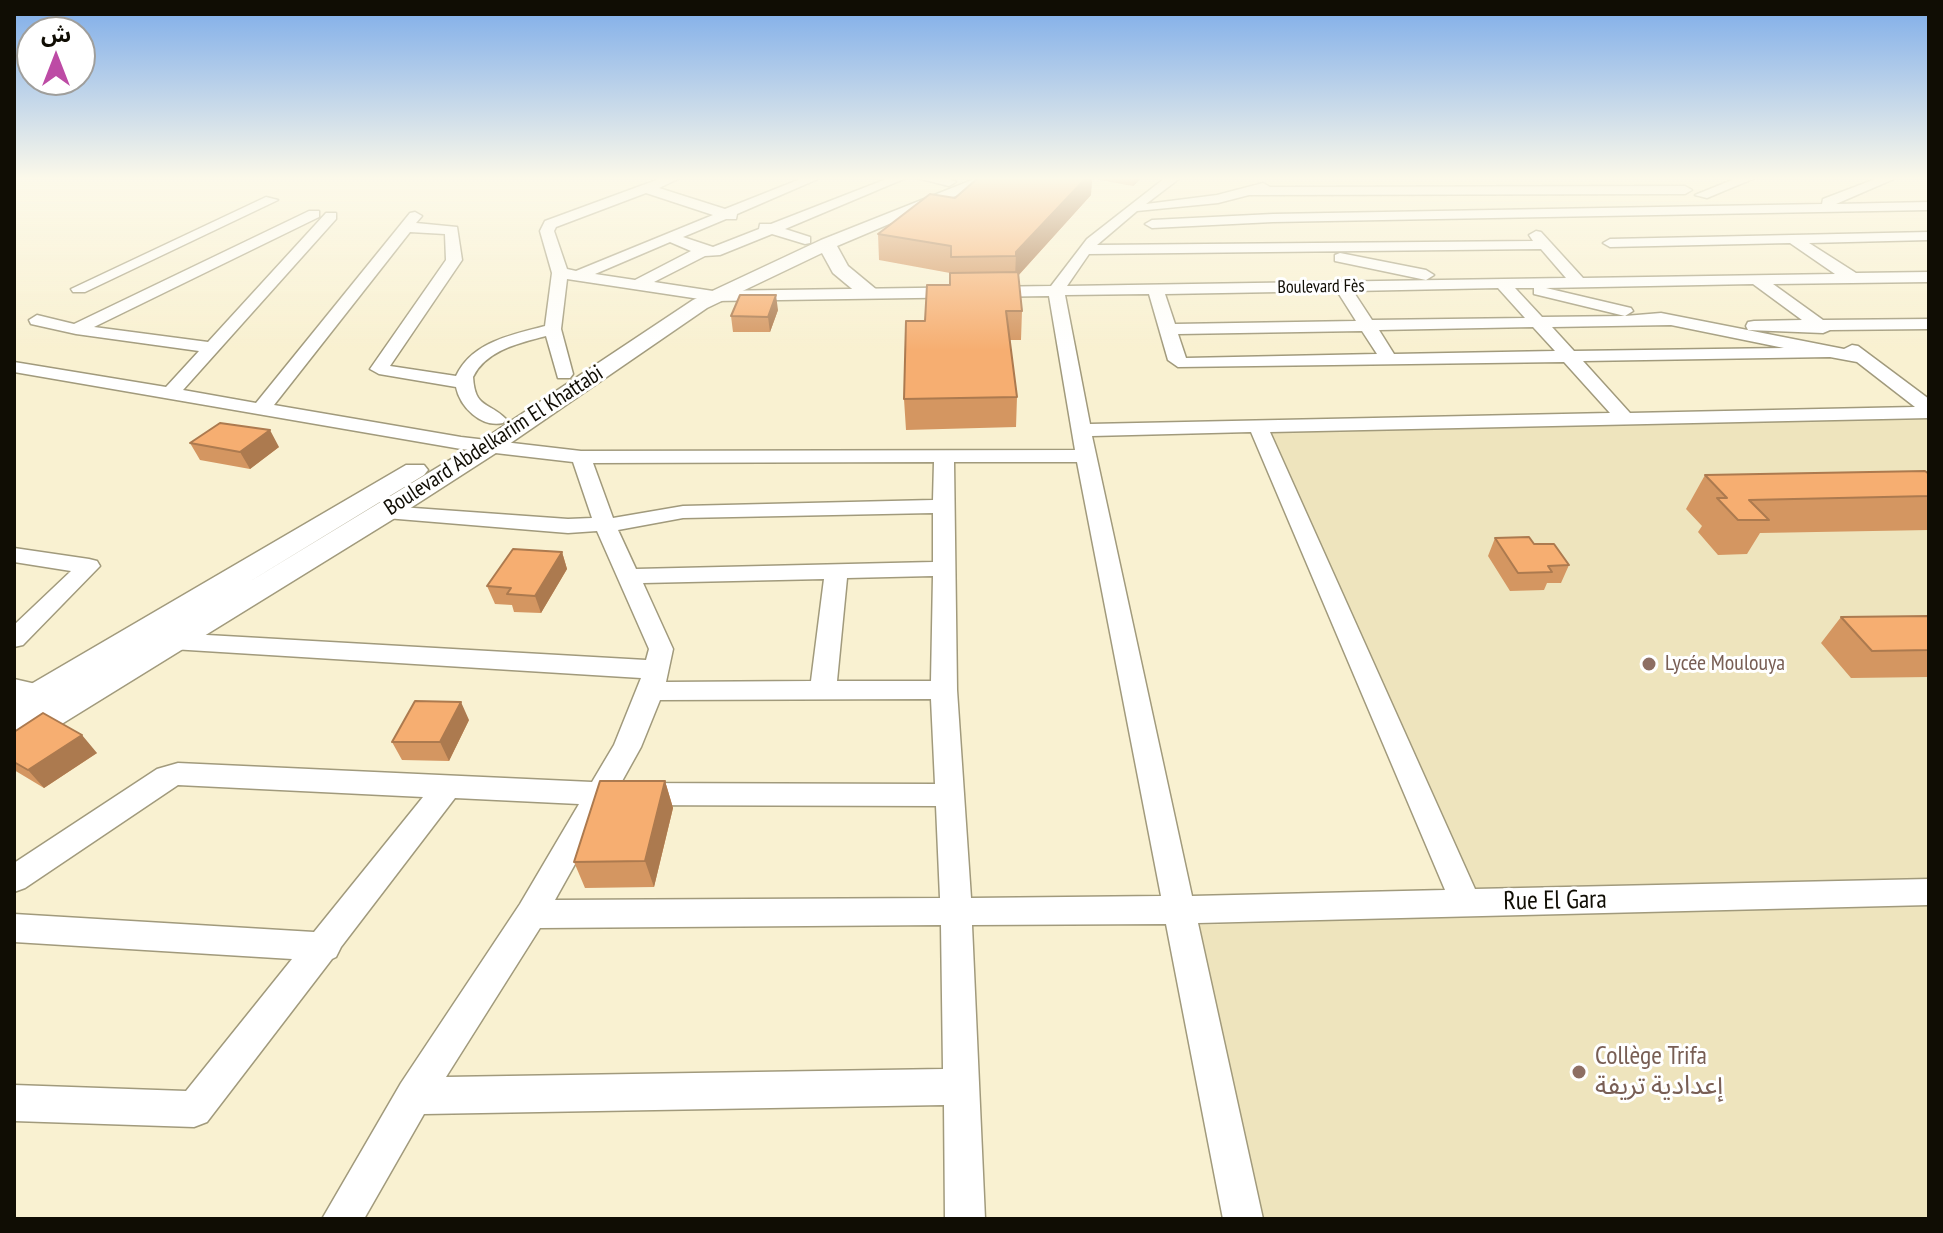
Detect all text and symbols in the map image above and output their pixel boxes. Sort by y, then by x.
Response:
north arrow [16,16,96,96]
text: ش [41,20,71,48]
street label: Boulevard Fès [1277,275,1365,299]
street label: Boulevard Abdelkarim El Khattabi [380,360,608,522]
place label: Lycée Moulouya [1665,651,1785,677]
marker: Lycée Moulouya [1640,655,1658,673]
street label: Rue El Gara [1503,884,1607,918]
place label: Collège Trifa إعدادية تريفة [1595,1041,1723,1102]
marker: Collège Trifa إعدادية تريفة [1570,1063,1588,1081]

